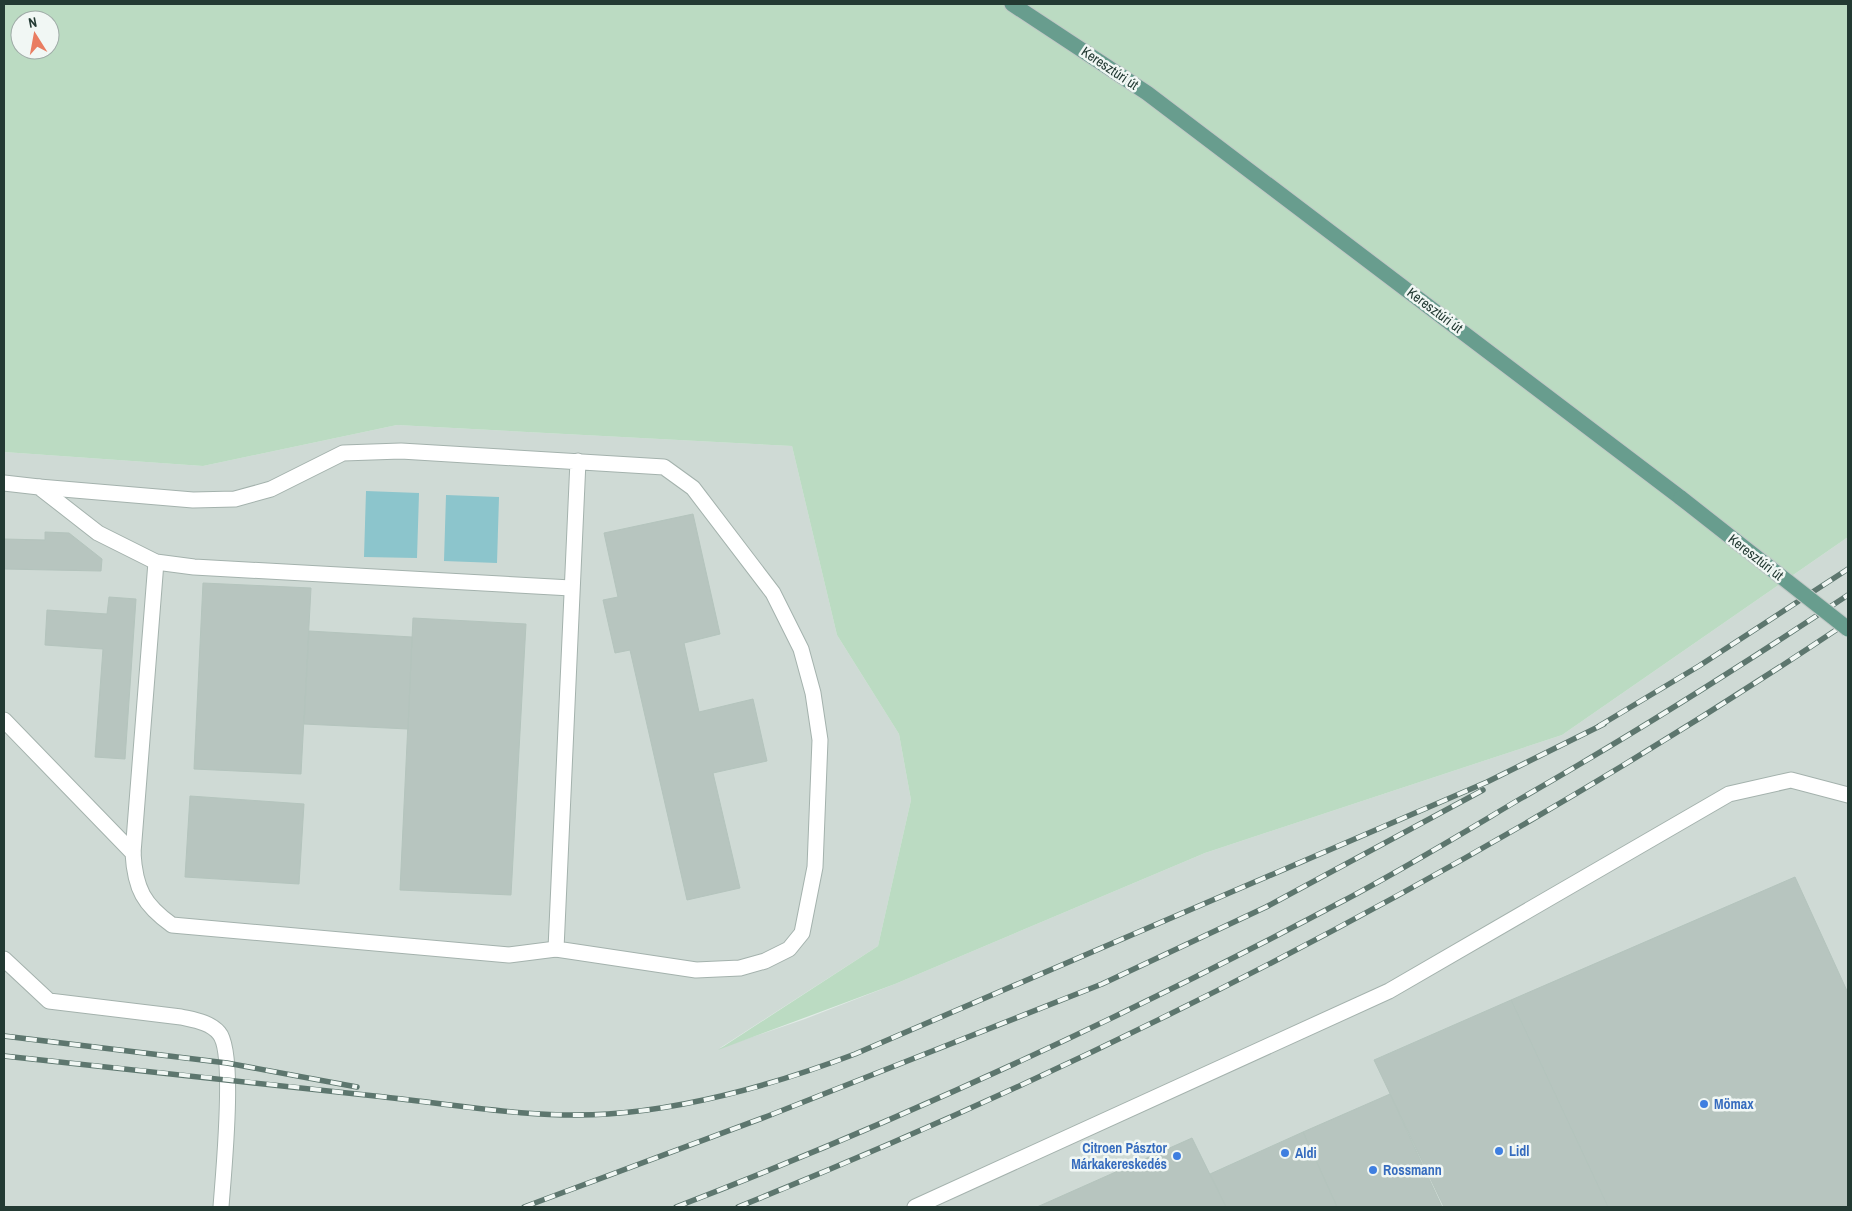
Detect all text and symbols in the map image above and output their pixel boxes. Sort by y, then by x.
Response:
north arrow [10,10,60,60]
text: N [27,13,38,32]
street label: Keresztúri út [1078,42,1142,94]
street label: Keresztúri út [1404,283,1466,337]
street label: Keresztúri út [1725,530,1787,584]
place label: Mömax [1714,1095,1754,1113]
marker: Mömax [1698,1098,1710,1110]
place label: Citroen Pásztor Márkakereskedés [1071,1139,1168,1173]
place label: Lidl [1509,1142,1529,1160]
place label: Aldi [1295,1144,1317,1162]
marker: Lidl [1493,1145,1505,1157]
marker: Aldi [1279,1147,1291,1159]
marker: Citroen Pásztor Márkakereskedés [1171,1150,1183,1162]
place label: Rossmann [1383,1161,1442,1179]
marker: Rossmann [1367,1164,1379,1176]

